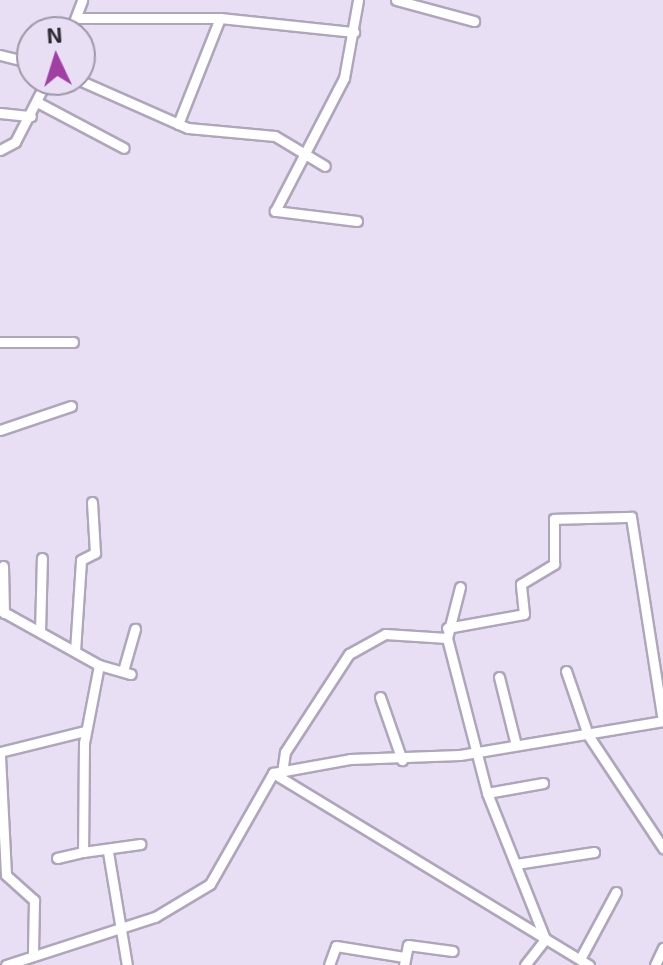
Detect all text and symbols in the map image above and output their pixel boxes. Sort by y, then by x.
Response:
north arrow [16,16,96,96]
text: N [46,21,63,48]

